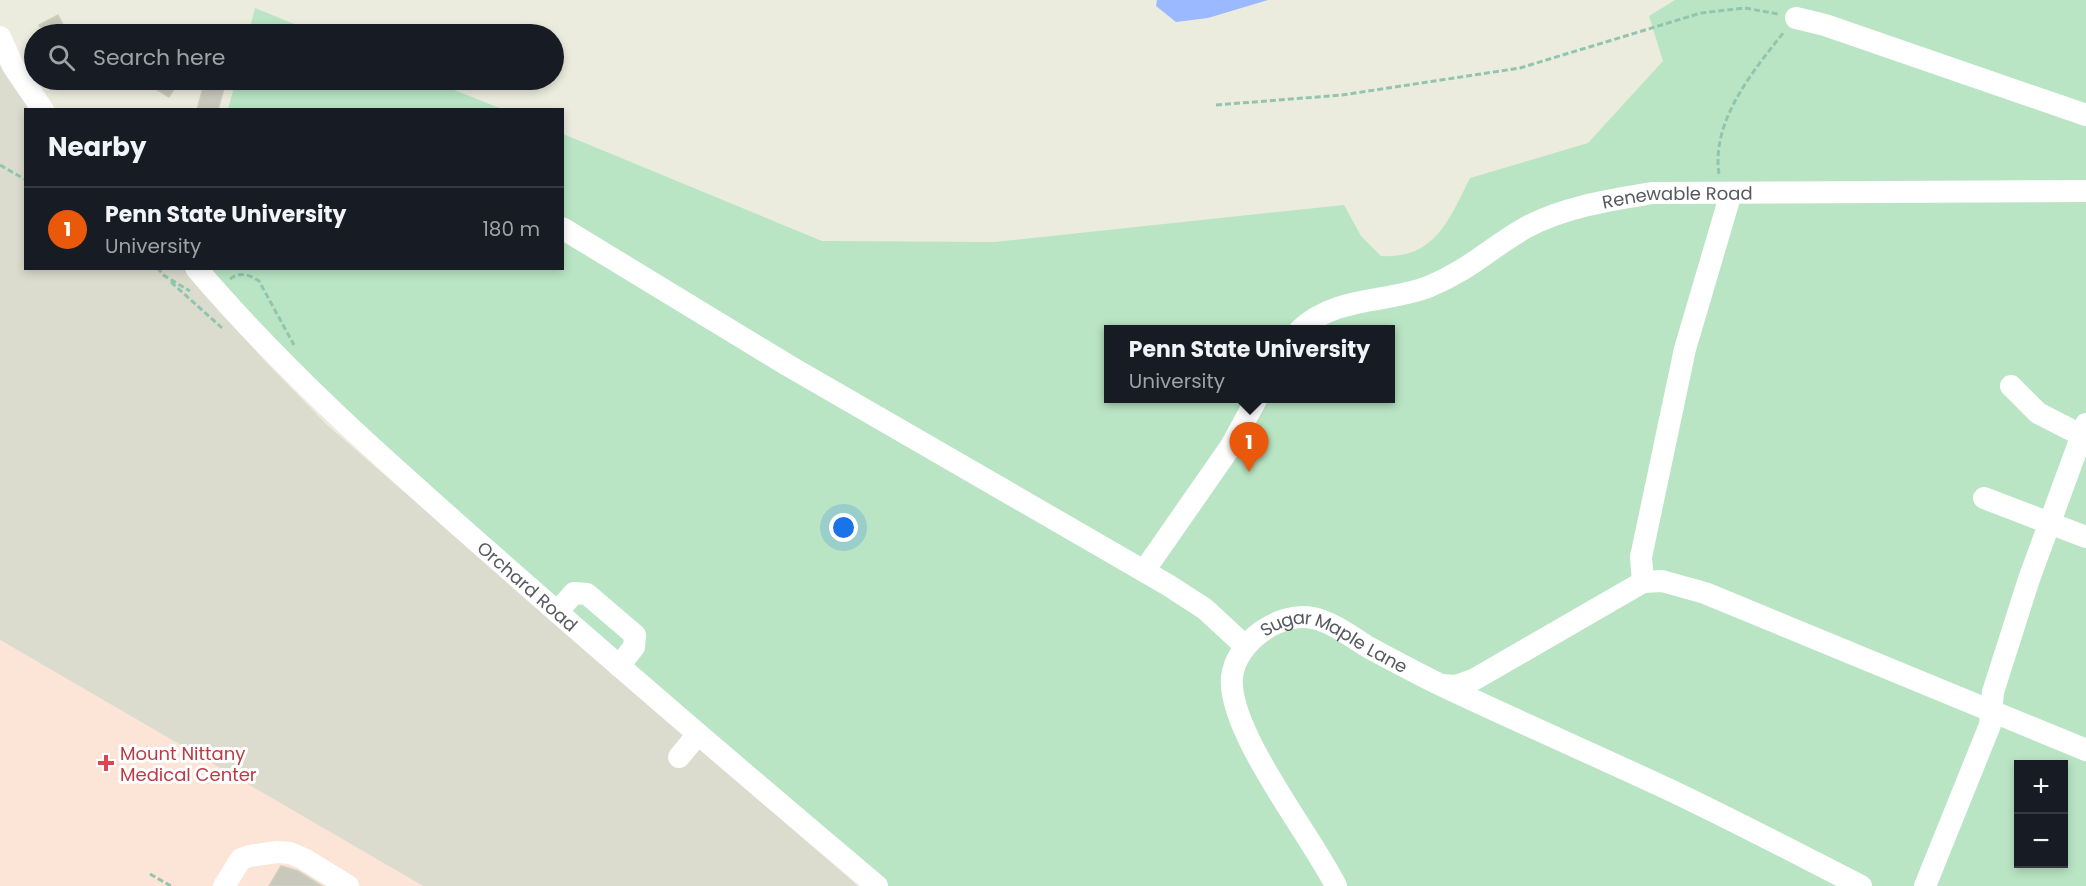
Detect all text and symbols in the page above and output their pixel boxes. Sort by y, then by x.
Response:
search box [24,24,564,90]
icon: search [45,41,78,74]
text: Search here [93,42,226,73]
text: Nearby [48,129,146,165]
street label: Renewable Road [1600,180,1753,214]
text: Penn State University [105,199,346,230]
text: 1 [64,215,71,243]
text: 180 m [482,215,540,243]
text: University [105,232,201,260]
popup [1104,325,1395,403]
text: Penn State University [1129,334,1370,365]
text: University [1129,367,1225,395]
pin: 1 [1230,422,1268,472]
your location [829,513,858,542]
street label: Orchard Road [472,535,583,637]
street label: Sugar Maple Lane [1255,604,1412,679]
place label: Mount Nittany Medical Center [120,741,257,787]
marker: Mount Nittany Medical Center [97,754,115,772]
map controls [2014,760,2068,868]
button: + [2014,760,2068,814]
button: − [2014,814,2068,868]

